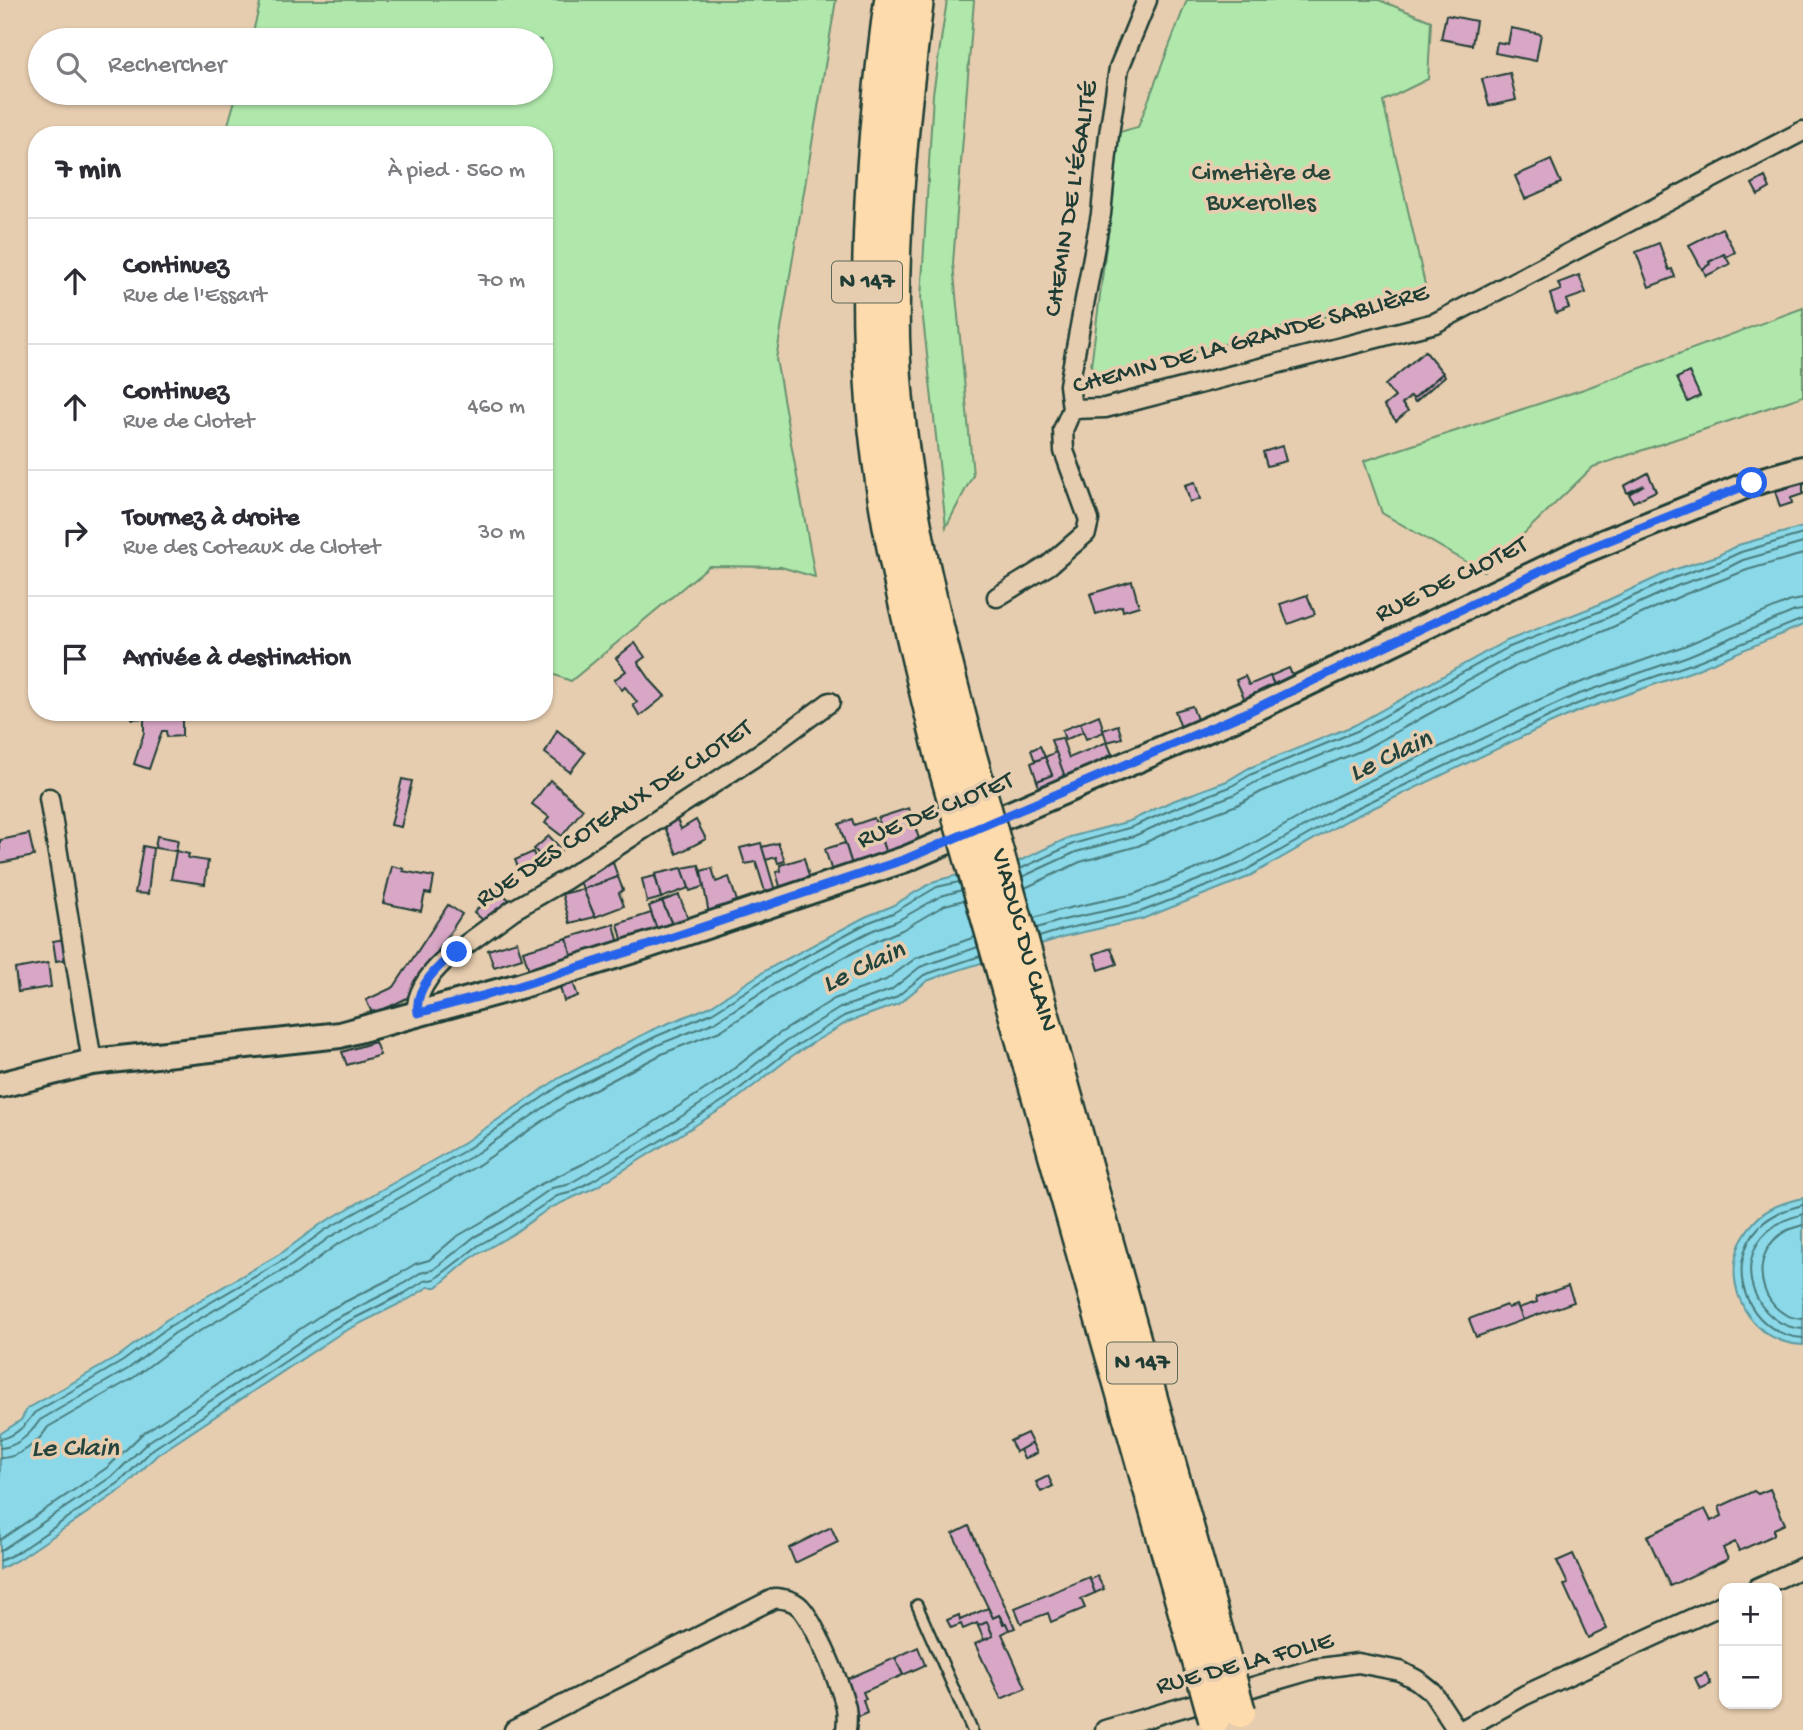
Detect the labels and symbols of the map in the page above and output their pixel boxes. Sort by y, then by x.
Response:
street label: CHEMIN DE L'ÉGALITÉ [1039,78,1107,319]
park label: Cimetière de Buxerolles [1192,159,1331,220]
road number: N 147 [832,262,902,302]
street label: CHEMIN DE LA GRANDE SABLIÈRE [1070,278,1433,403]
route start [1736,467,1767,498]
street label: RUE DE CLOTET [1371,530,1534,631]
street label: RUE DES COTEAUX DE CLOTET [471,713,760,916]
water label: Le Clain [1344,723,1438,790]
street label: RUE DE CLOTET [853,766,1020,857]
street label: VIADUC DU CLAIN [982,844,1063,1035]
water label: Le Clain [817,934,911,1001]
route end [441,936,472,967]
road number: N 147 [1107,1343,1177,1384]
water label: Le Clain [31,1433,119,1466]
street label: RUE DE LA FOLIE [1153,1626,1338,1704]

